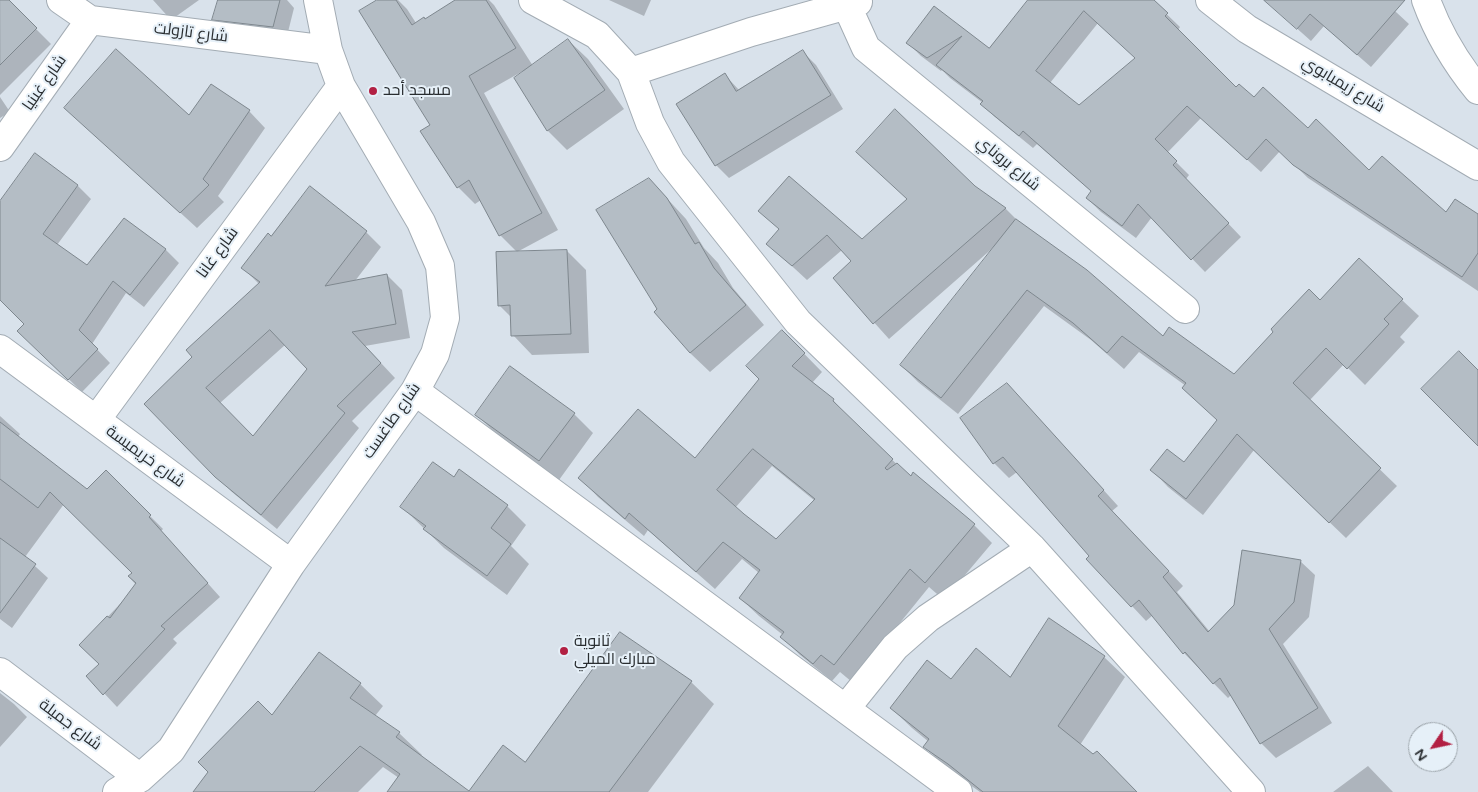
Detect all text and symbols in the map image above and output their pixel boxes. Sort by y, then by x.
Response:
street label: شارع تازولت [153,19,229,47]
street label: شارع غينيا [19,52,71,114]
street label: شارع زيمبابوي [1298,53,1388,117]
place label: مسجد أحد [383,81,451,101]
marker: مسجد أحد [367,85,379,97]
street label: شارع بروناي [972,133,1044,195]
street label: شارع غانا [193,224,243,282]
street label: شارع طاغست [359,379,425,463]
street label: شارع خريميسة [102,422,188,492]
place label: ثانوية مبارك الميلي [574,632,656,670]
marker: ثانوية مبارك الميلي [558,645,570,657]
street label: شارع جميلة [35,695,105,755]
north arrow [1408,722,1458,772]
text: N [1411,746,1431,765]

